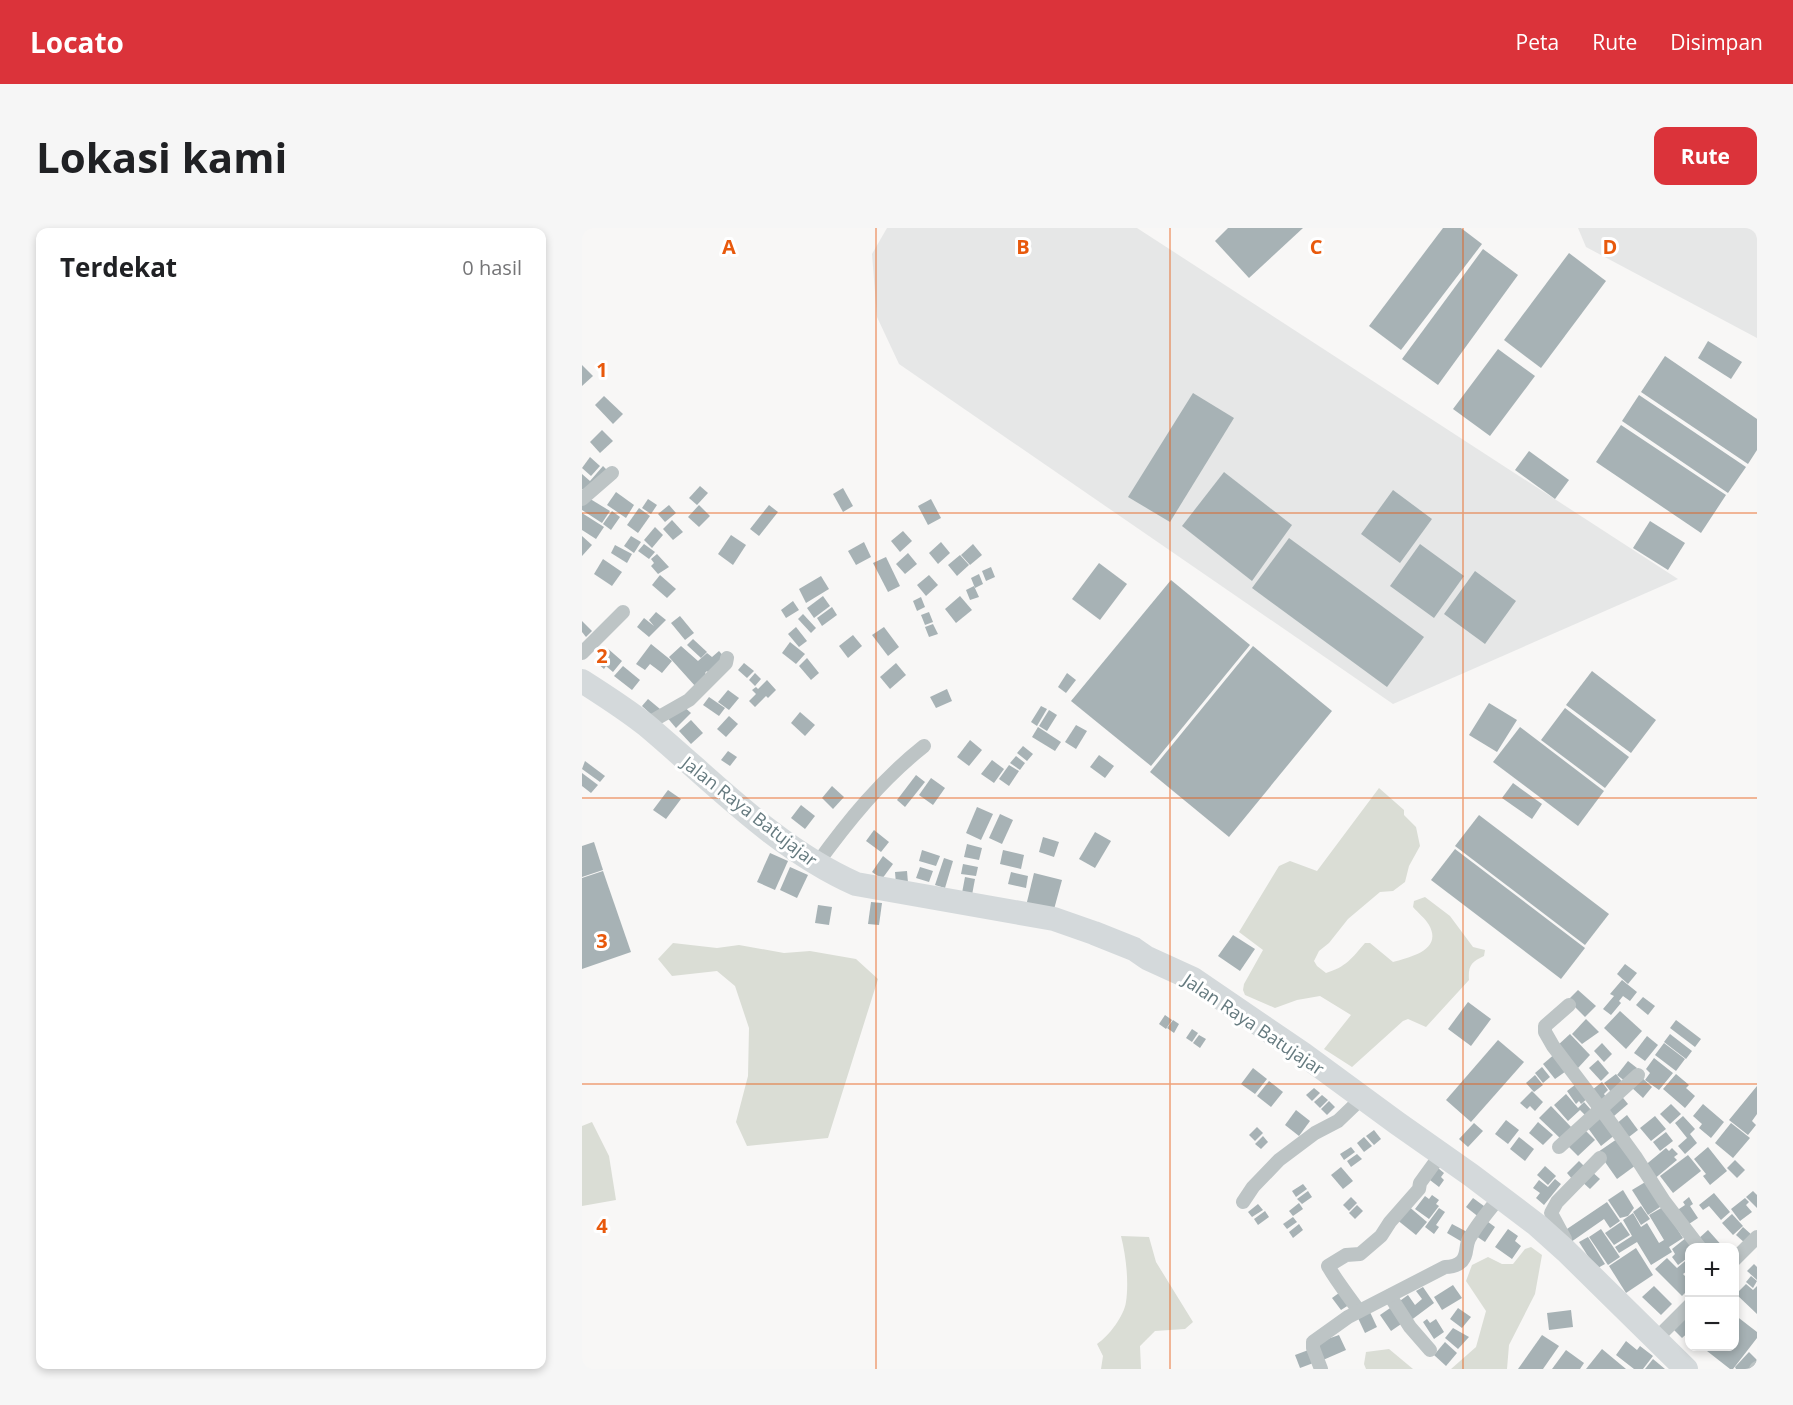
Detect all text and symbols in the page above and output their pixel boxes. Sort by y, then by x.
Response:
text: Locato [30,23,124,61]
text: Peta [1516,28,1559,56]
text: Rute [1592,28,1637,56]
text: Disimpan [1670,28,1763,56]
button: Rute [1654,127,1757,185]
text: Lokasi kami [36,128,287,185]
text: A [722,233,736,260]
text: B [1016,233,1030,260]
text: C [1310,233,1323,260]
text: D [1603,233,1617,260]
text: Terdekat [60,249,177,285]
text: 0 hasil [462,254,522,281]
text: 1 [596,356,608,383]
text: 2 [596,642,608,669]
street label: Jalan Raya Batujajar [676,749,823,872]
text: 3 [596,927,608,954]
street label: Jalan Raya Batujajar [1177,967,1330,1081]
text: 4 [596,1212,608,1239]
map controls [1685,1243,1739,1351]
button: + [1685,1243,1739,1297]
button: − [1685,1297,1739,1351]

